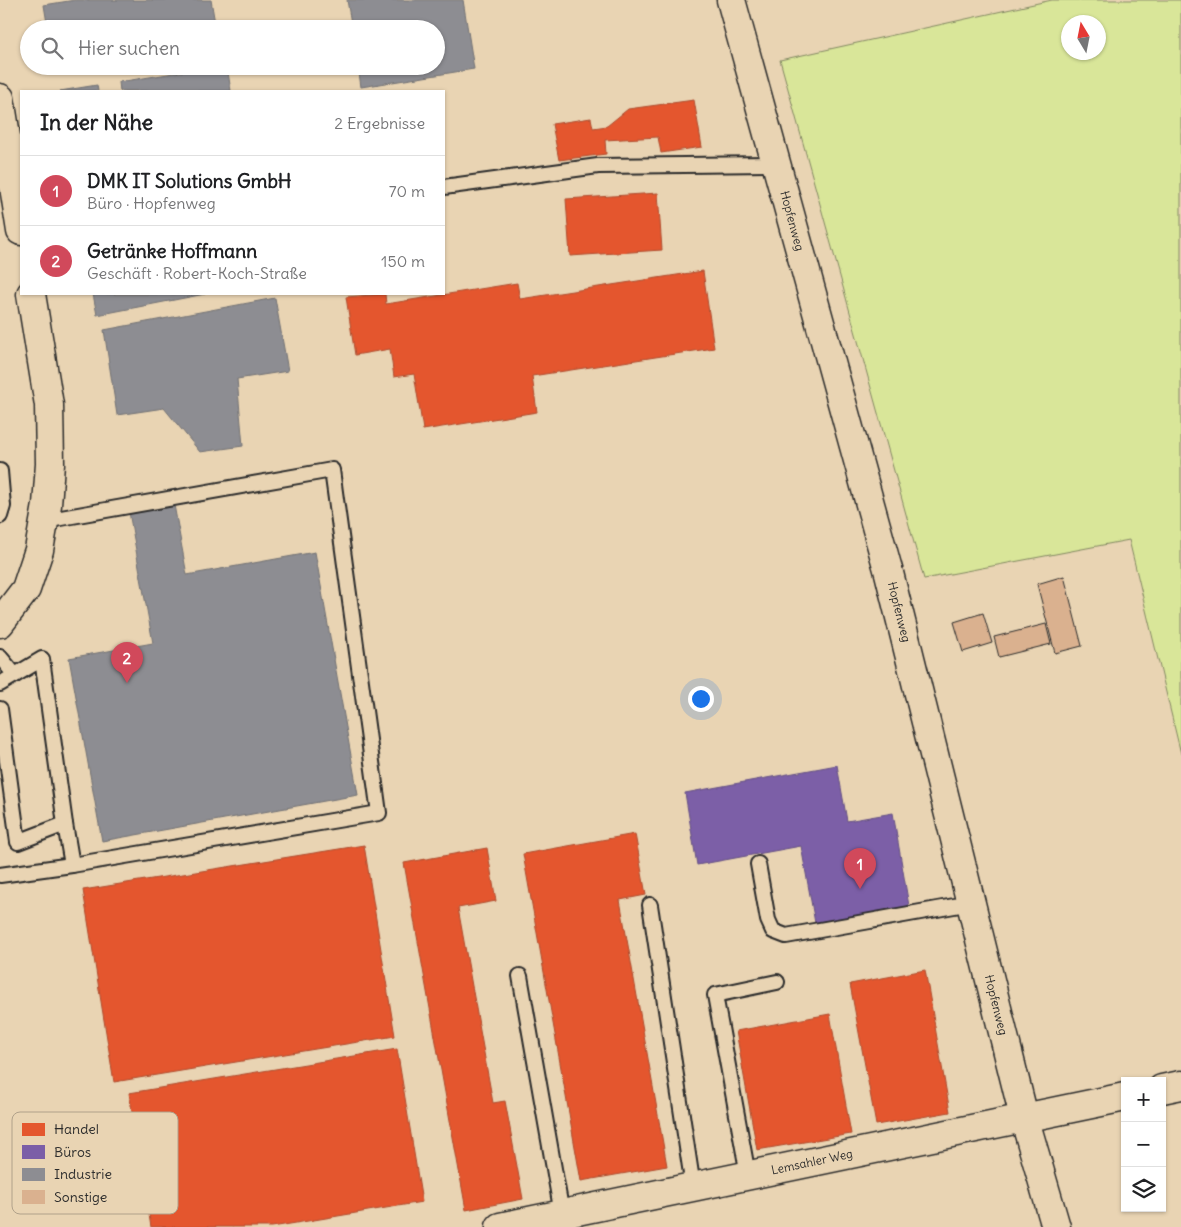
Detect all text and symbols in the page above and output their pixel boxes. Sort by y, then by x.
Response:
north arrow [1061,15,1106,60]
search box [20,20,445,75]
icon: search [38,34,66,62]
text: Hier suchen [78,36,180,60]
text: In der Nähe [40,109,153,136]
text: 2 Ergebnisse [334,113,425,133]
text: DMK IT Solutions GmbH [87,169,292,193]
text: 1 [53,181,59,201]
text: 70 m [389,181,425,201]
street label: Hopfenweg [777,189,808,253]
text: Büro · Hopfenweg [87,193,216,213]
text: Getränke Hoffmann [87,239,257,263]
text: 2 [52,251,60,271]
text: 150 m [381,251,425,271]
text: Geschäft · Robert-Koch-Straße [87,263,307,283]
street label: Hopfenweg [885,580,914,644]
pin: 2 [111,642,143,683]
your location [688,686,714,712]
pin: 1 [844,848,876,889]
street label: Hopfenweg [982,973,1011,1037]
map controls [1121,1077,1166,1212]
button: + [1121,1077,1166,1122]
legend [12,1112,178,1214]
text: Handel [54,1120,99,1138]
button: − [1121,1122,1166,1167]
text: Büros [54,1143,91,1161]
street label: Lemsahler Weg [770,1146,854,1177]
text: Industrie [54,1165,112,1183]
button: layers [1121,1167,1166,1212]
text: Sonstige [54,1188,107,1206]

